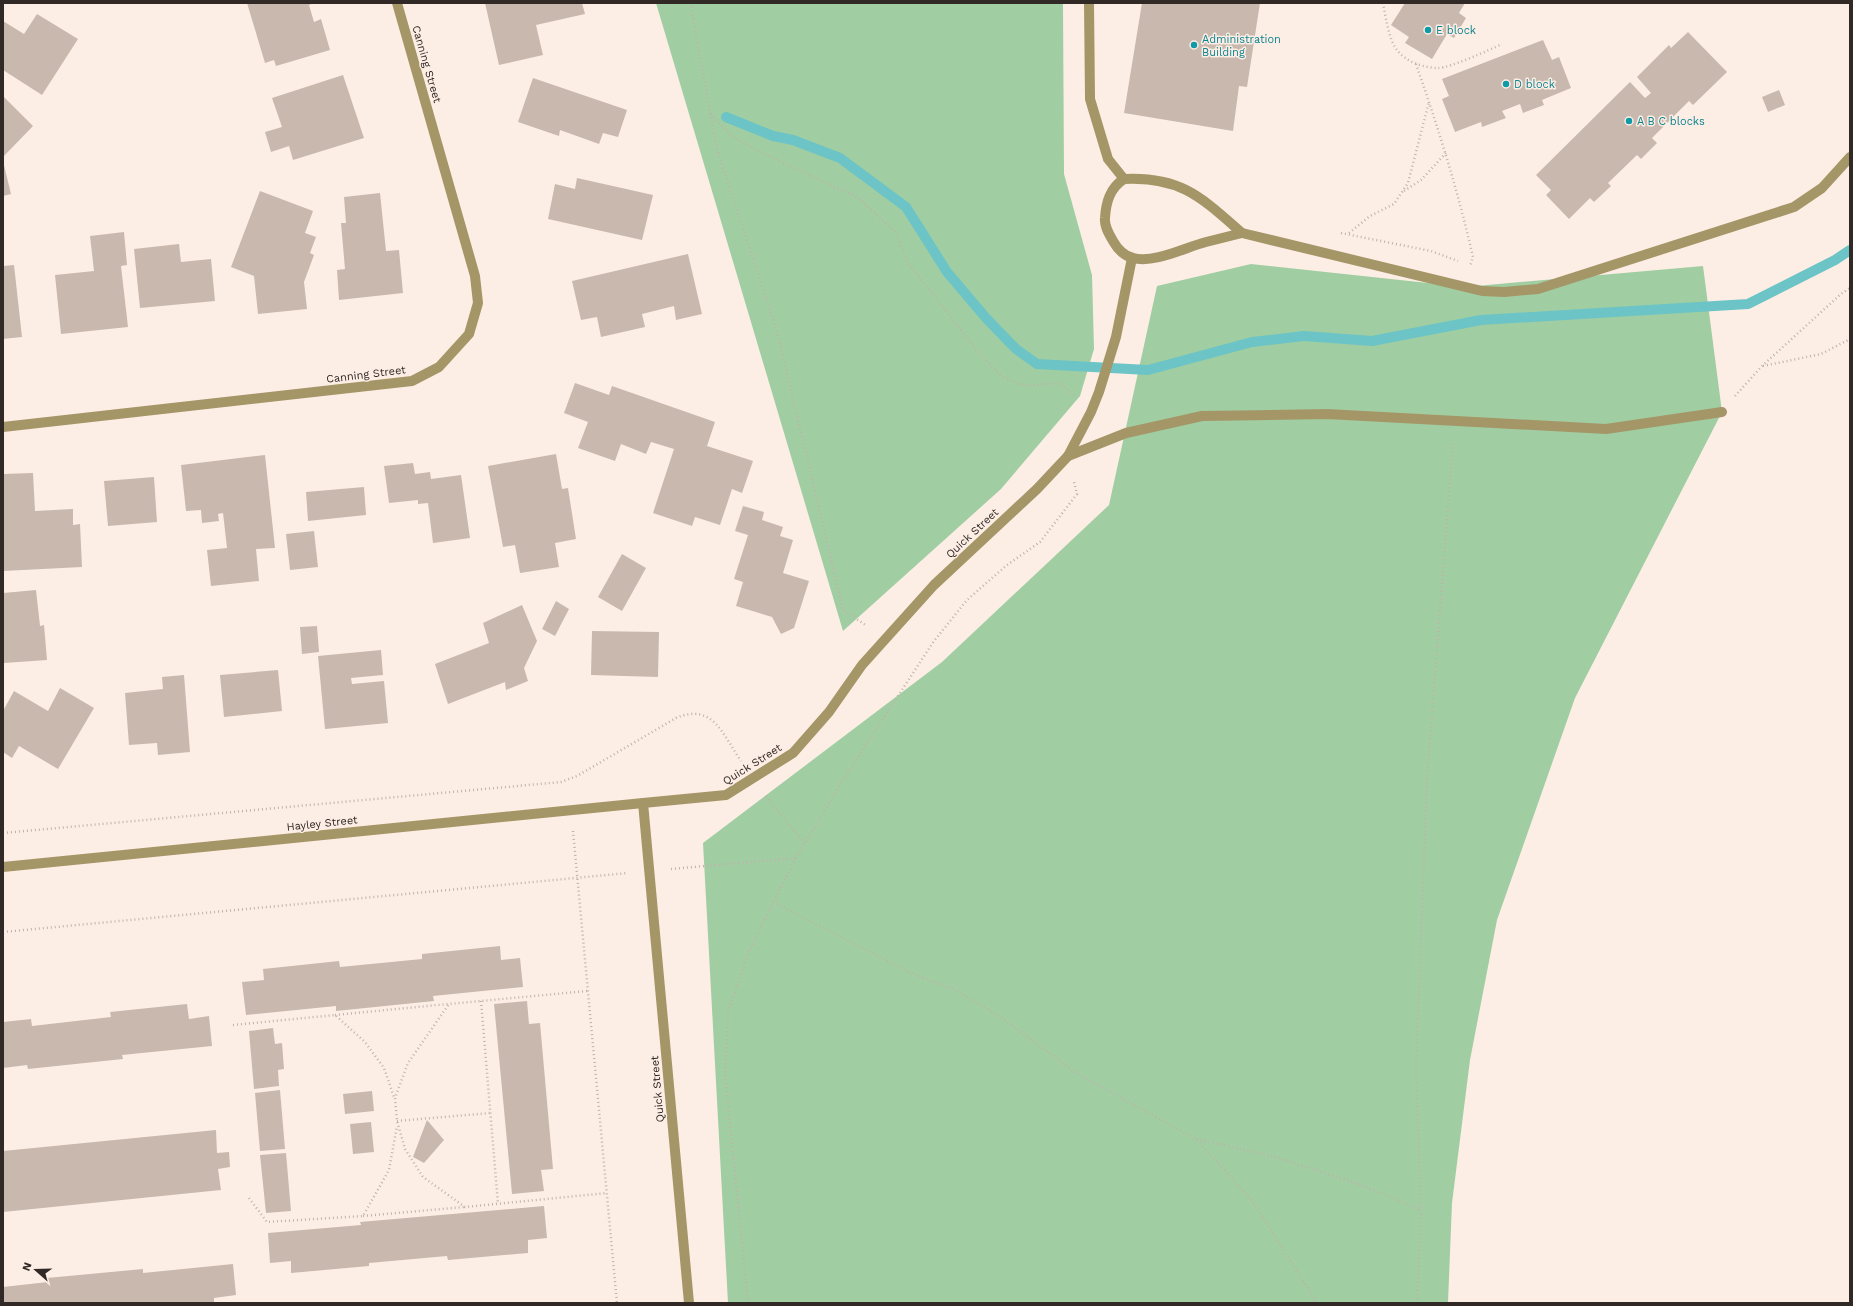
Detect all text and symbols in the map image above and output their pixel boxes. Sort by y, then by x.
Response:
street label: Canning Street [409,24,444,105]
place label: E block [1436,24,1476,37]
marker: E block [1423,25,1433,35]
place label: Administration Building [1202,33,1281,59]
marker: Administration Building [1189,40,1199,50]
place label: D block [1514,78,1555,91]
marker: D block [1501,79,1511,89]
place label: A B C blocks [1637,115,1705,128]
marker: A B C blocks [1624,116,1634,126]
street label: Canning Street [326,363,407,386]
street label: Quick Street [943,506,1002,561]
street label: Quick Street [720,741,784,788]
street label: Hayley Street [286,813,359,834]
street label: Quick Street [648,1055,667,1123]
north arrow [16,1250,56,1290]
text: N [20,1261,35,1273]

